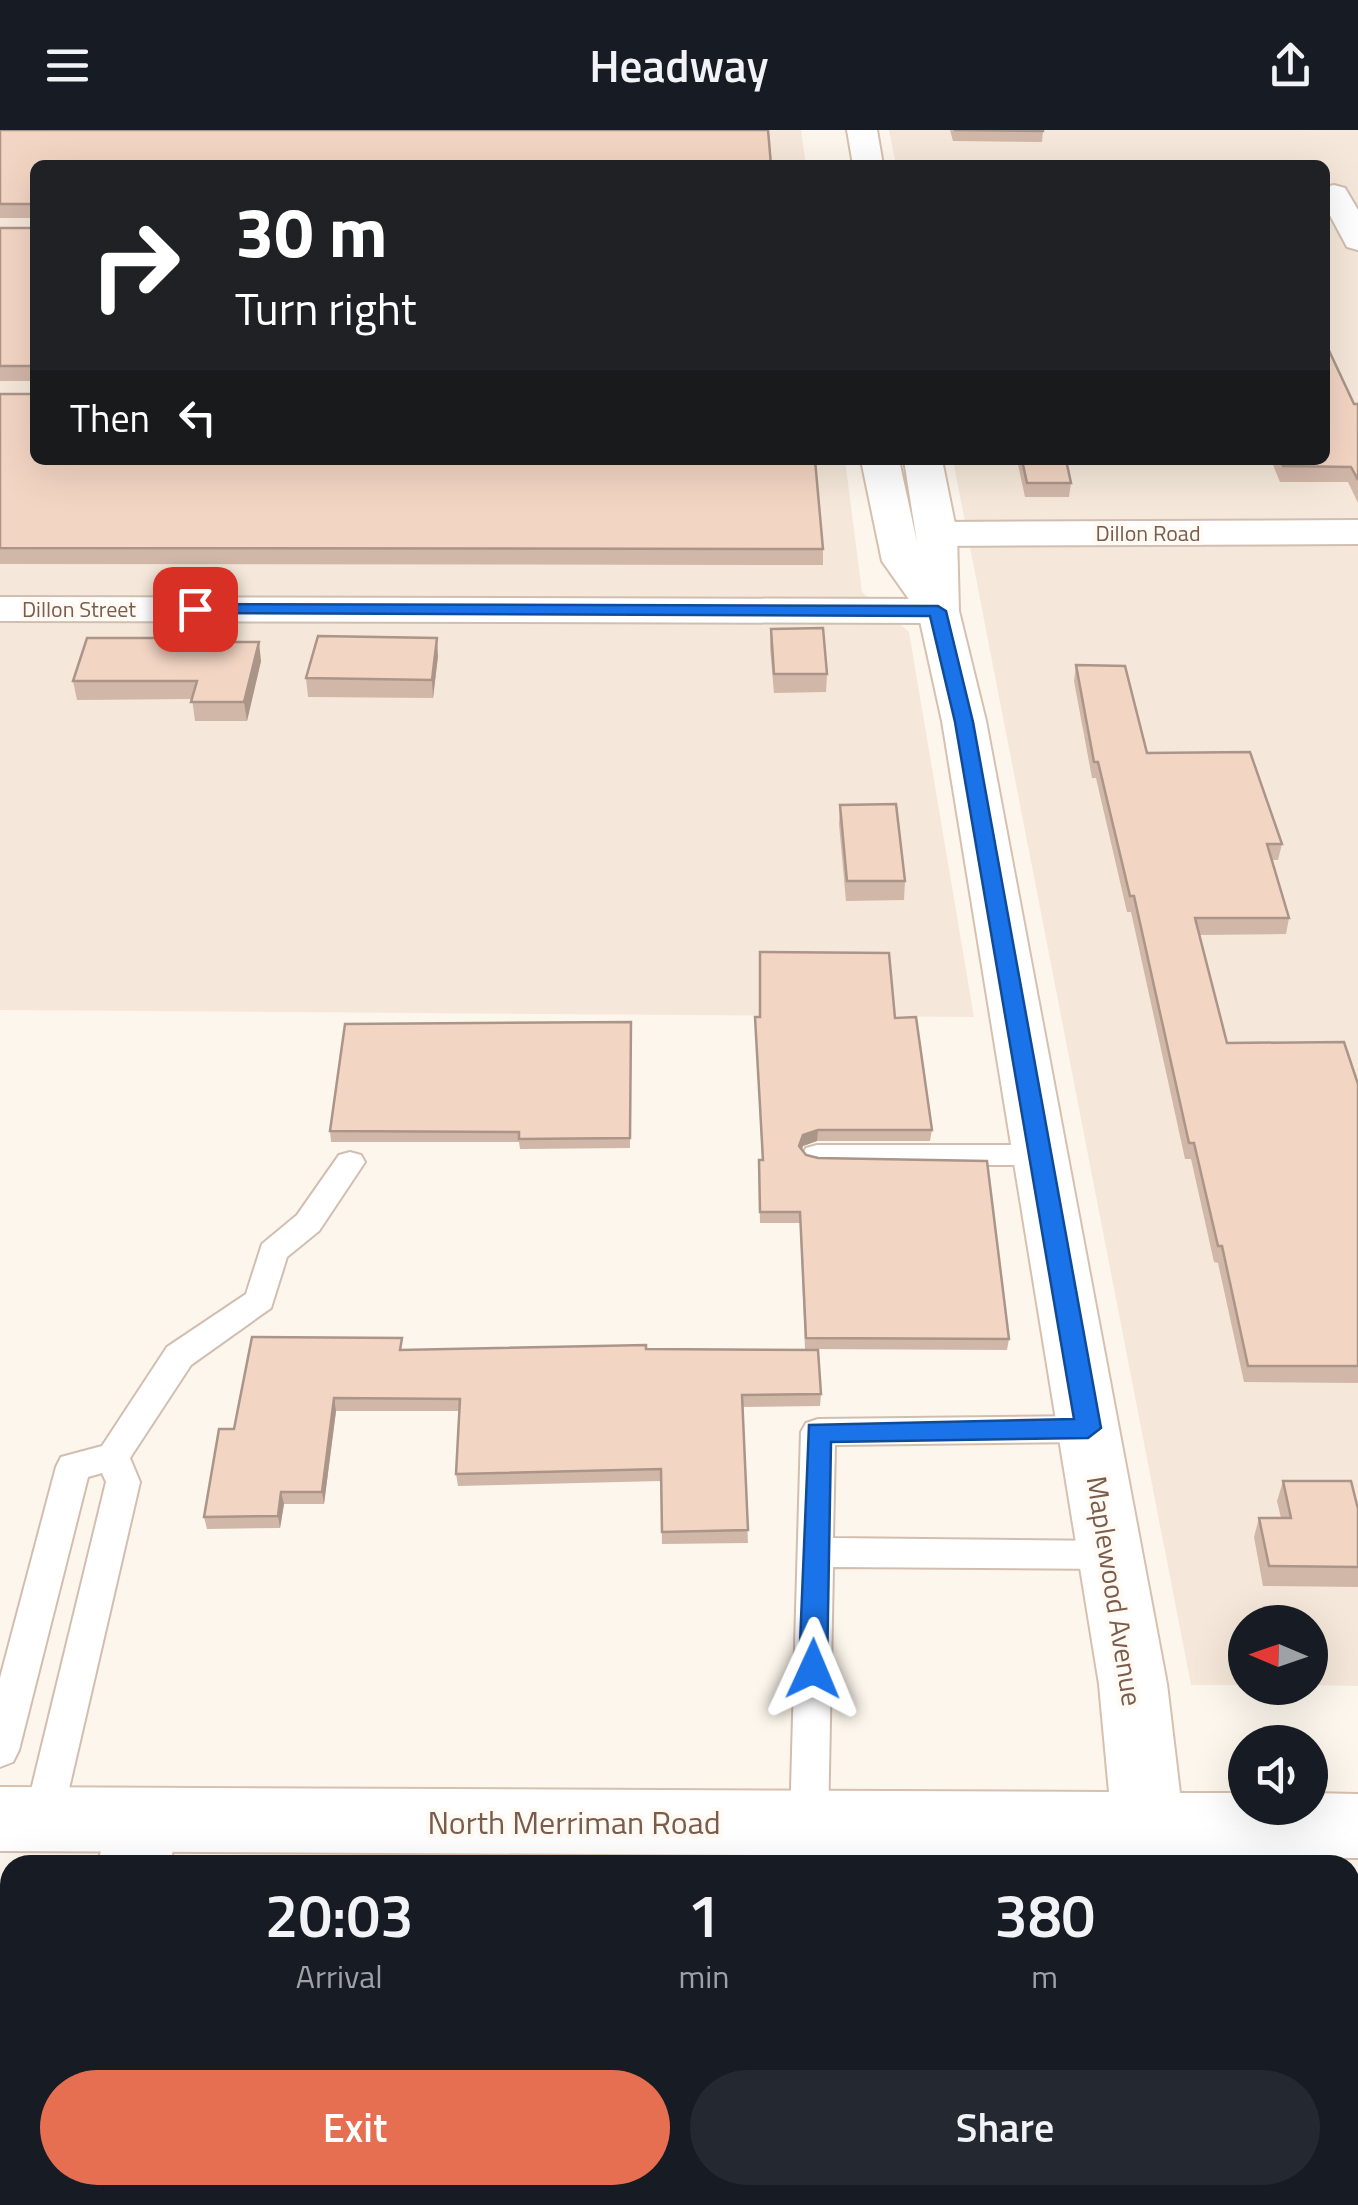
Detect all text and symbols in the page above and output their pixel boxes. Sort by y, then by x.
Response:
text: Headway [589,31,769,99]
icon: menu [40,38,95,93]
icon: share [1263,38,1318,93]
text: 30 m [235,178,388,284]
icon: right [70,200,200,330]
text: Turn right [235,274,417,342]
text: Then [70,389,150,447]
icon: left [170,390,225,445]
street label: Dillon Road [1095,516,1201,550]
pin [153,567,238,652]
icon: arrive [168,582,223,637]
street label: Dillon Street [22,592,136,626]
street label: Maplewood Avenue [1076,1473,1154,1709]
north arrow [1228,1605,1328,1705]
map controls [1228,1605,1328,1825]
position arrow [761,1617,865,1721]
button: sound [1228,1725,1328,1825]
street label: North Merriman Road [427,1798,721,1846]
text: 20:03 [265,1869,414,1960]
text: 1 [687,1869,721,1960]
text: 380 [994,1869,1095,1960]
text: Arrival [296,1952,383,2000]
text: min [678,1952,729,2000]
text: m [1031,1952,1058,2000]
button: Exit [40,2070,670,2185]
button: Share [690,2070,1320,2185]

